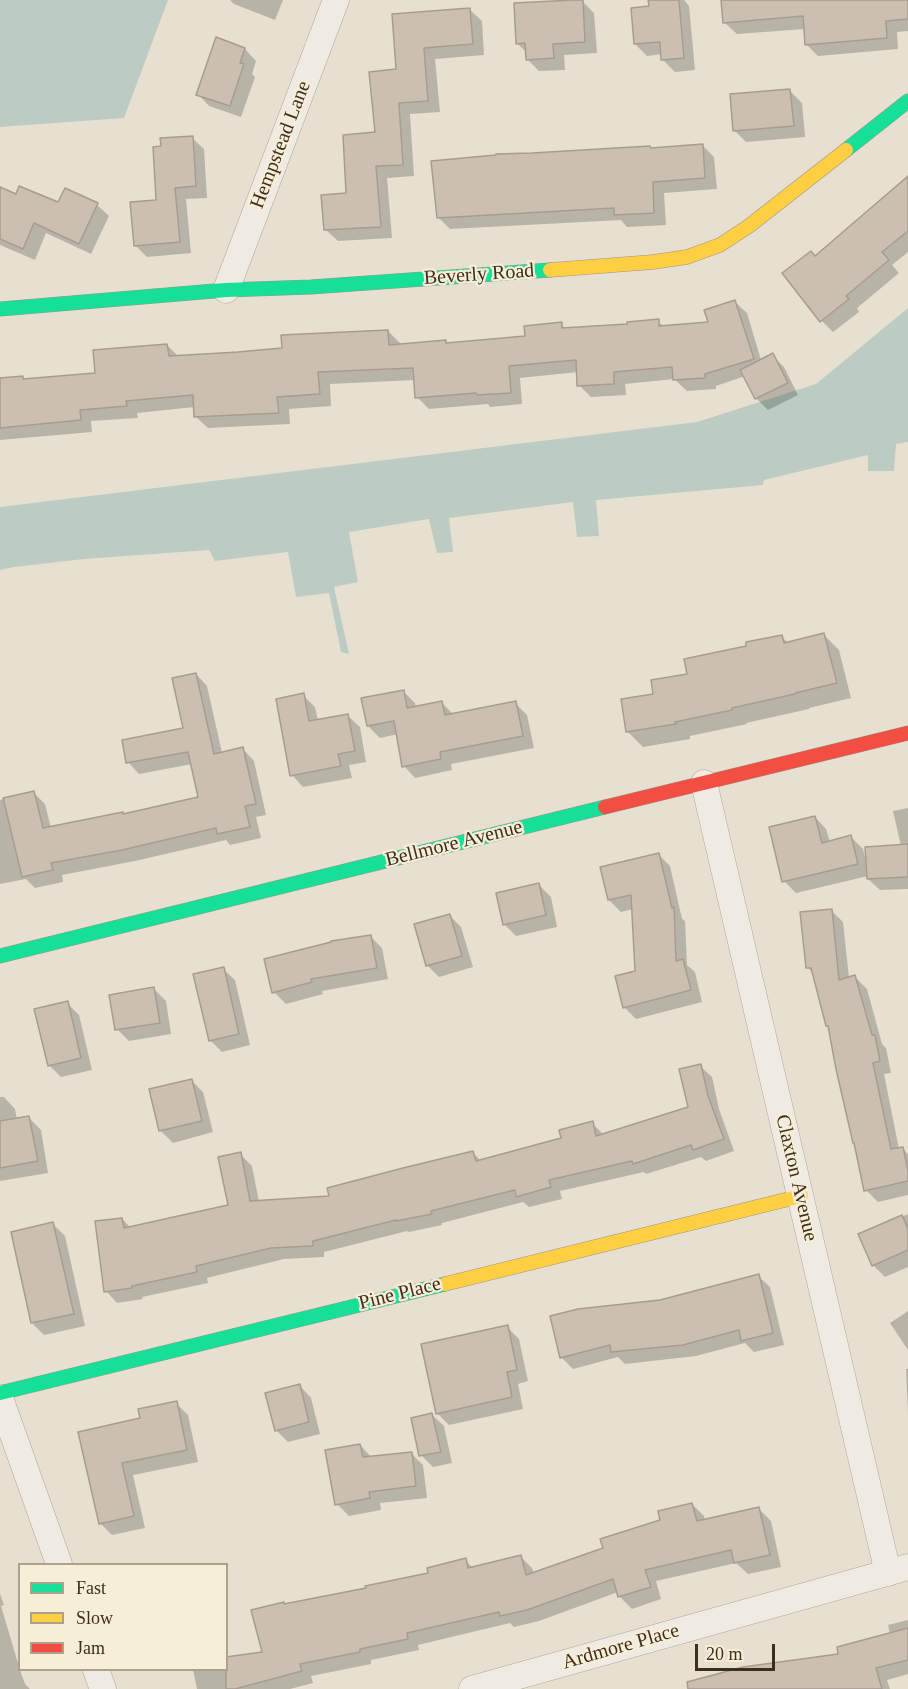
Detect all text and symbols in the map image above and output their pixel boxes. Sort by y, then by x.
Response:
street label: Hempstead Lane [246,78,316,212]
street label: Beverly Road [423,259,535,291]
street label: Bellmore Avenue [383,815,525,873]
street label: Claxton Avenue [770,1112,822,1244]
street label: Pine Place [356,1272,444,1316]
legend [18,1563,228,1671]
text: Fast [76,1578,106,1598]
text: Slow [76,1608,113,1628]
street label: Ardmore Place [560,1619,682,1675]
scale bar [698,1632,778,1670]
text: Jam [76,1638,105,1658]
text: 20 m [706,1644,743,1664]

